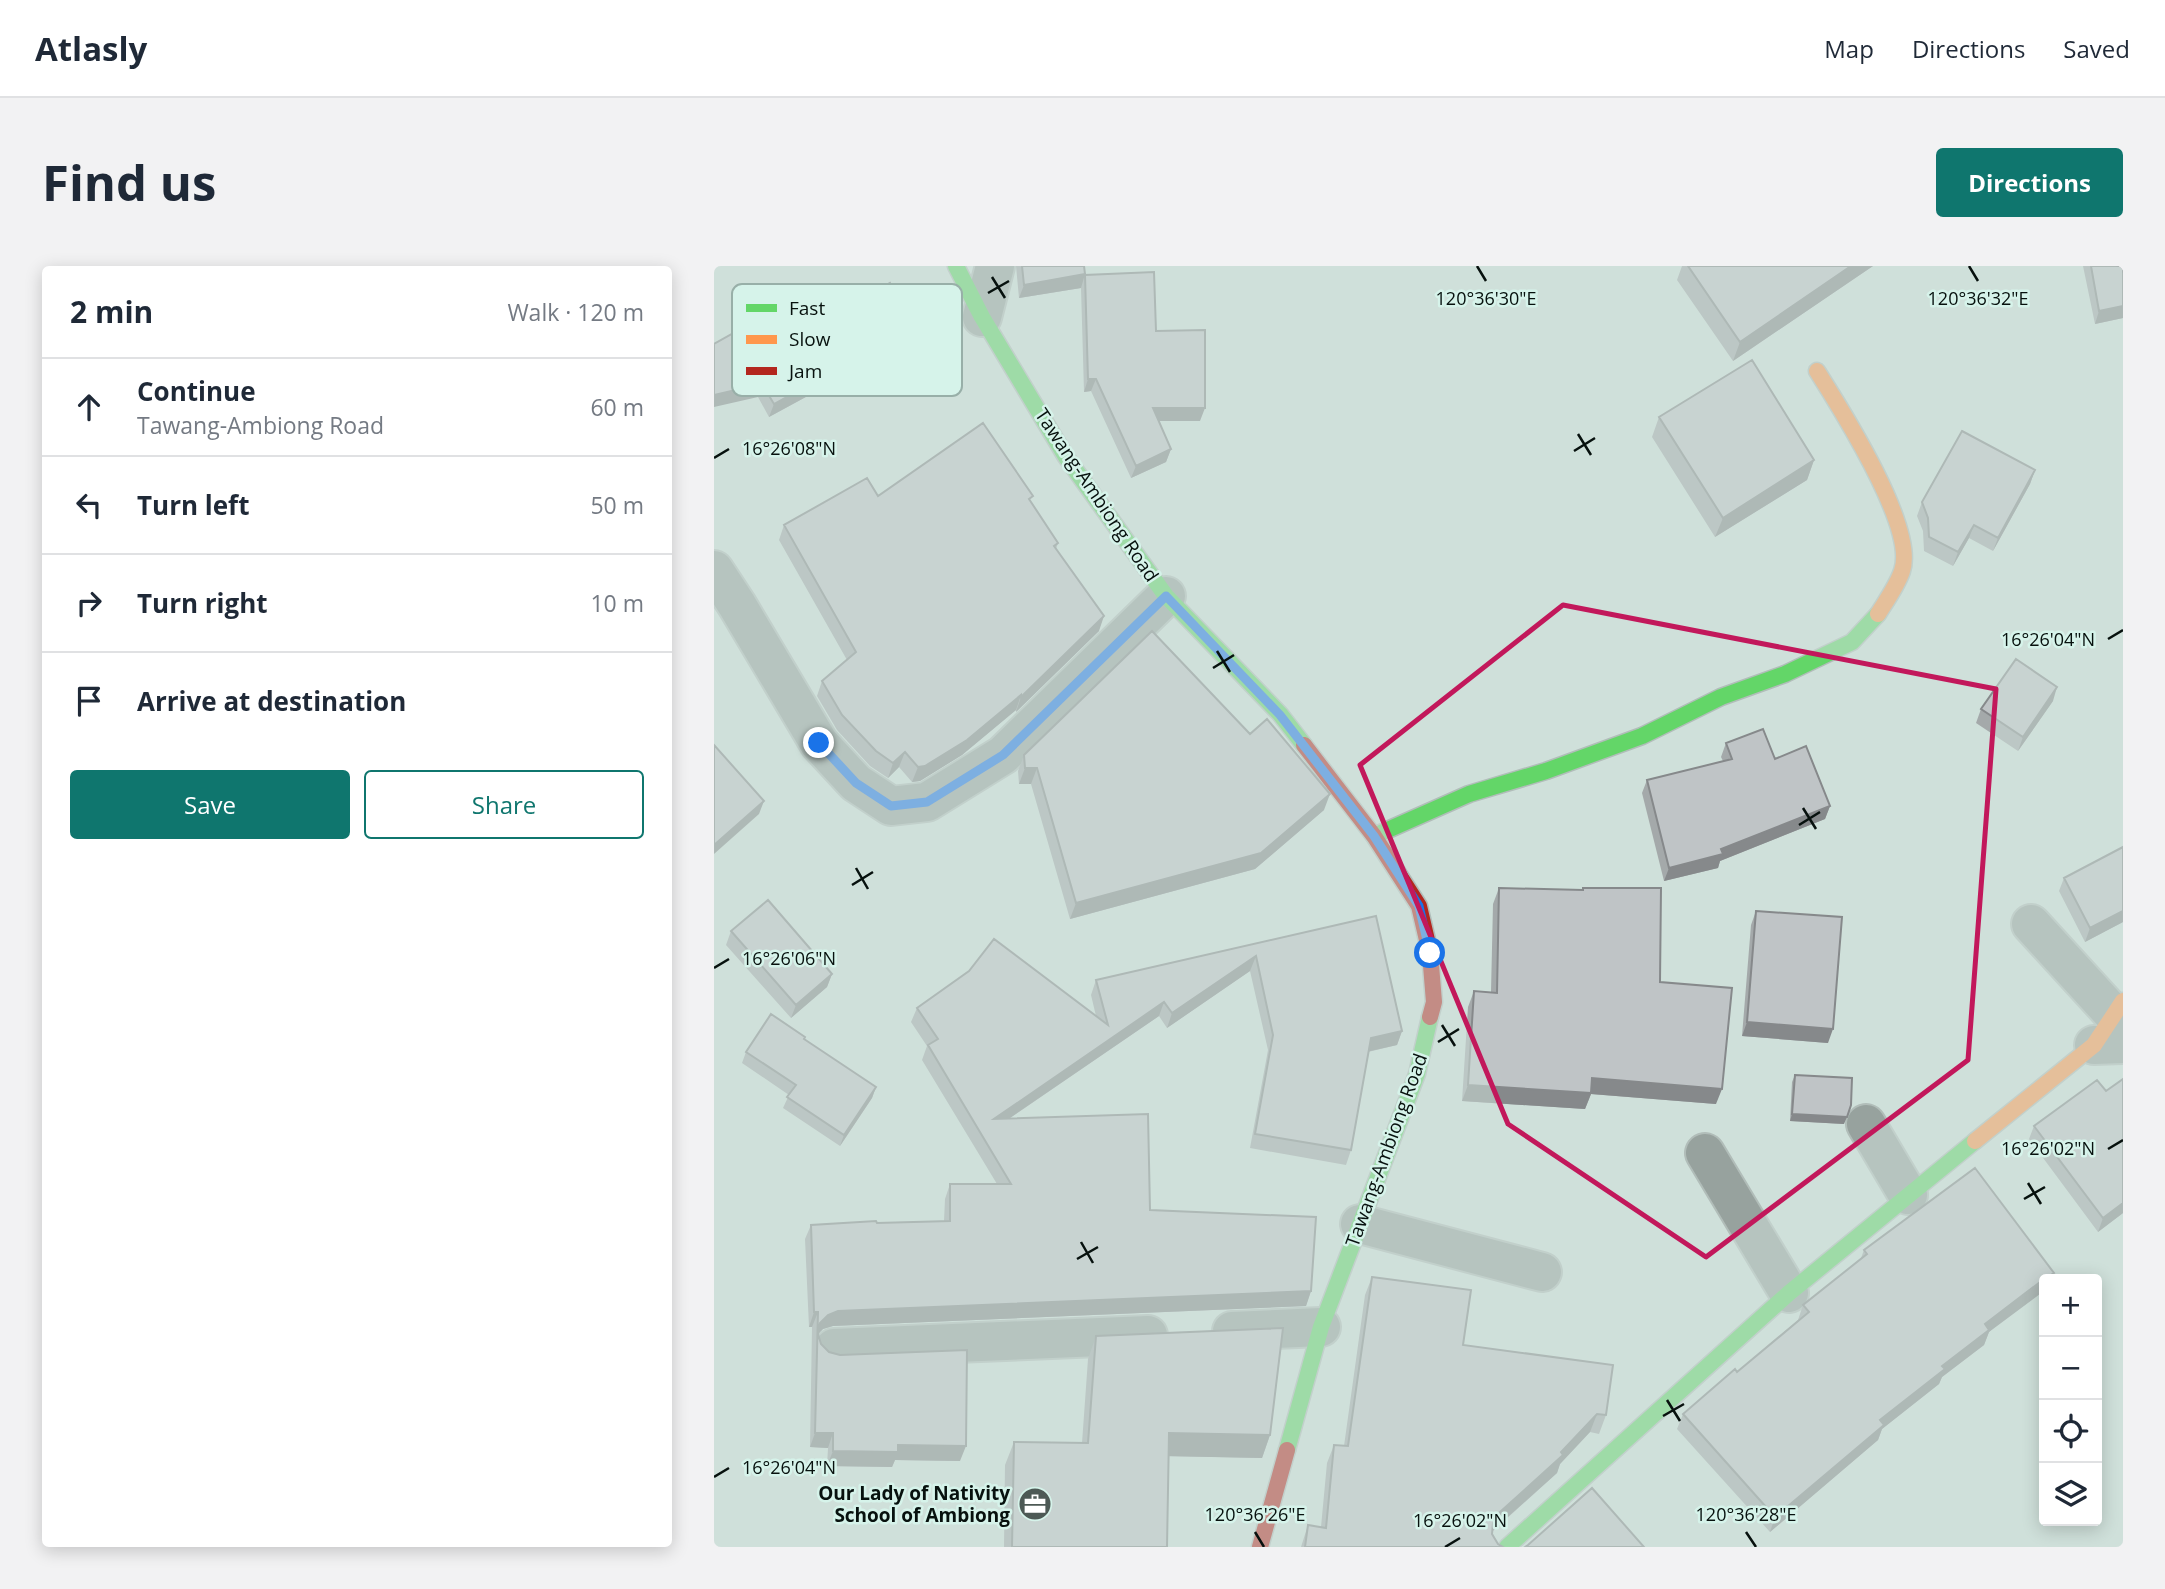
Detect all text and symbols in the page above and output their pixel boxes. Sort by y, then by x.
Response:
text: Atlasly [35,26,147,71]
text: Map [1824,32,1874,65]
text: Directions [1912,32,2025,65]
text: Saved [2063,32,2130,65]
button: Directions [1936,148,2123,217]
text: Find us [42,149,216,215]
legend [732,284,962,396]
text: 120°36'30"E [1436,286,1536,310]
text: 120°36'32"E [1928,286,2028,310]
text: 2 min [70,291,153,332]
text: Fast [789,295,825,321]
text: Walk · 120 m [507,296,644,328]
text: Slow [789,326,831,352]
text: Jam [787,358,822,384]
text: Continue [137,373,256,409]
icon: ahead [70,388,108,426]
text: 60 m [590,391,644,423]
street label: Tawang-Ambiong Road [1029,403,1165,587]
text: Tawang-Ambiong Road [137,409,384,441]
text: 16°26'08"N [742,436,836,460]
icon: left [70,486,108,524]
text: Turn left [137,487,249,523]
text: 50 m [590,489,644,521]
icon: right [70,584,108,622]
text: Turn right [137,585,268,621]
text: 10 m [590,587,644,619]
text: 16°26'04"N [2001,627,2095,651]
icon: arrive [70,682,108,720]
text: Arrive at destination [137,683,406,719]
route end [803,727,834,758]
button: Save [70,770,350,839]
button: Share [364,770,644,839]
route start [1414,937,1445,968]
text: 16°26'06"N [742,946,836,970]
street label: Tawang-Ambiong Road [1339,1050,1433,1250]
text: 16°26'02"N [2001,1136,2095,1160]
map controls [2039,1274,2102,1526]
button: + [2039,1274,2102,1337]
button: − [2039,1337,2102,1400]
button: locate [2039,1400,2102,1463]
text: 16°26'04"N [742,1455,836,1479]
button: layers [2039,1463,2102,1526]
place label: Our Lady of Nativity School of Ambiong [818,1480,1010,1528]
office icon: Our Lady of Nativity School of Ambiong [1016,1485,1054,1523]
text: 120°36'26"E [1205,1502,1305,1526]
text: 120°36'28"E [1696,1502,1796,1526]
text: 16°26'02"N [1413,1508,1507,1532]

